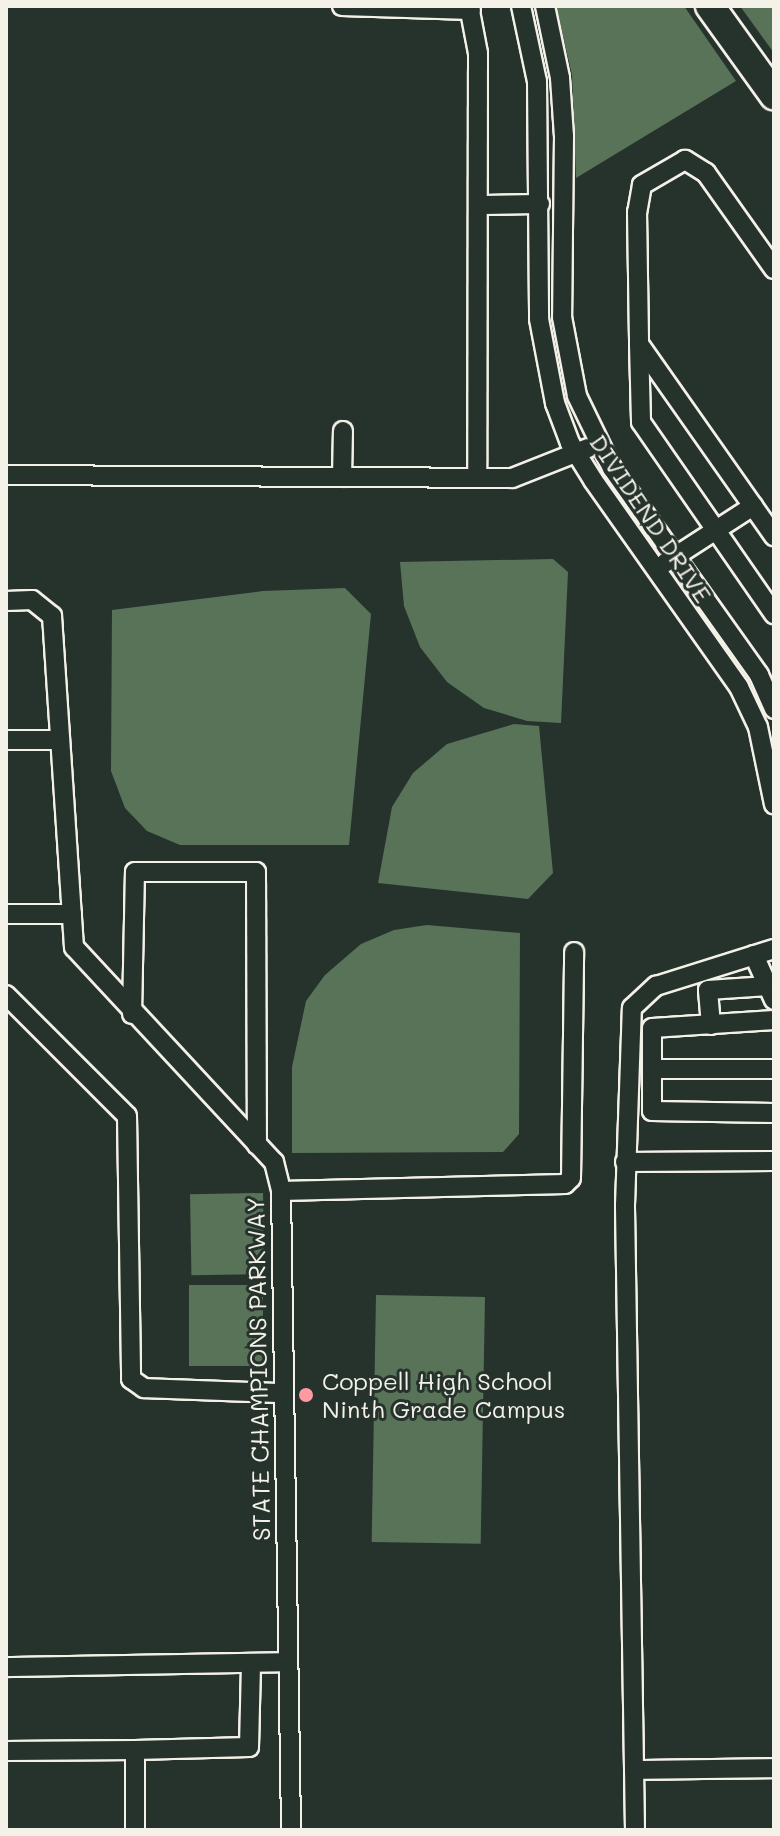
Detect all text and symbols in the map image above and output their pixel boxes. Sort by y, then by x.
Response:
street label: DIVIDEND DRIVE [584,428,718,608]
street label: STATE CHAMPIONS PARKWAY [241,1197,275,1541]
place label: Coppell High School Ninth Grade Campus [322,1367,565,1423]
marker: Coppell High School Ninth Grade Campus [297,1386,315,1404]

